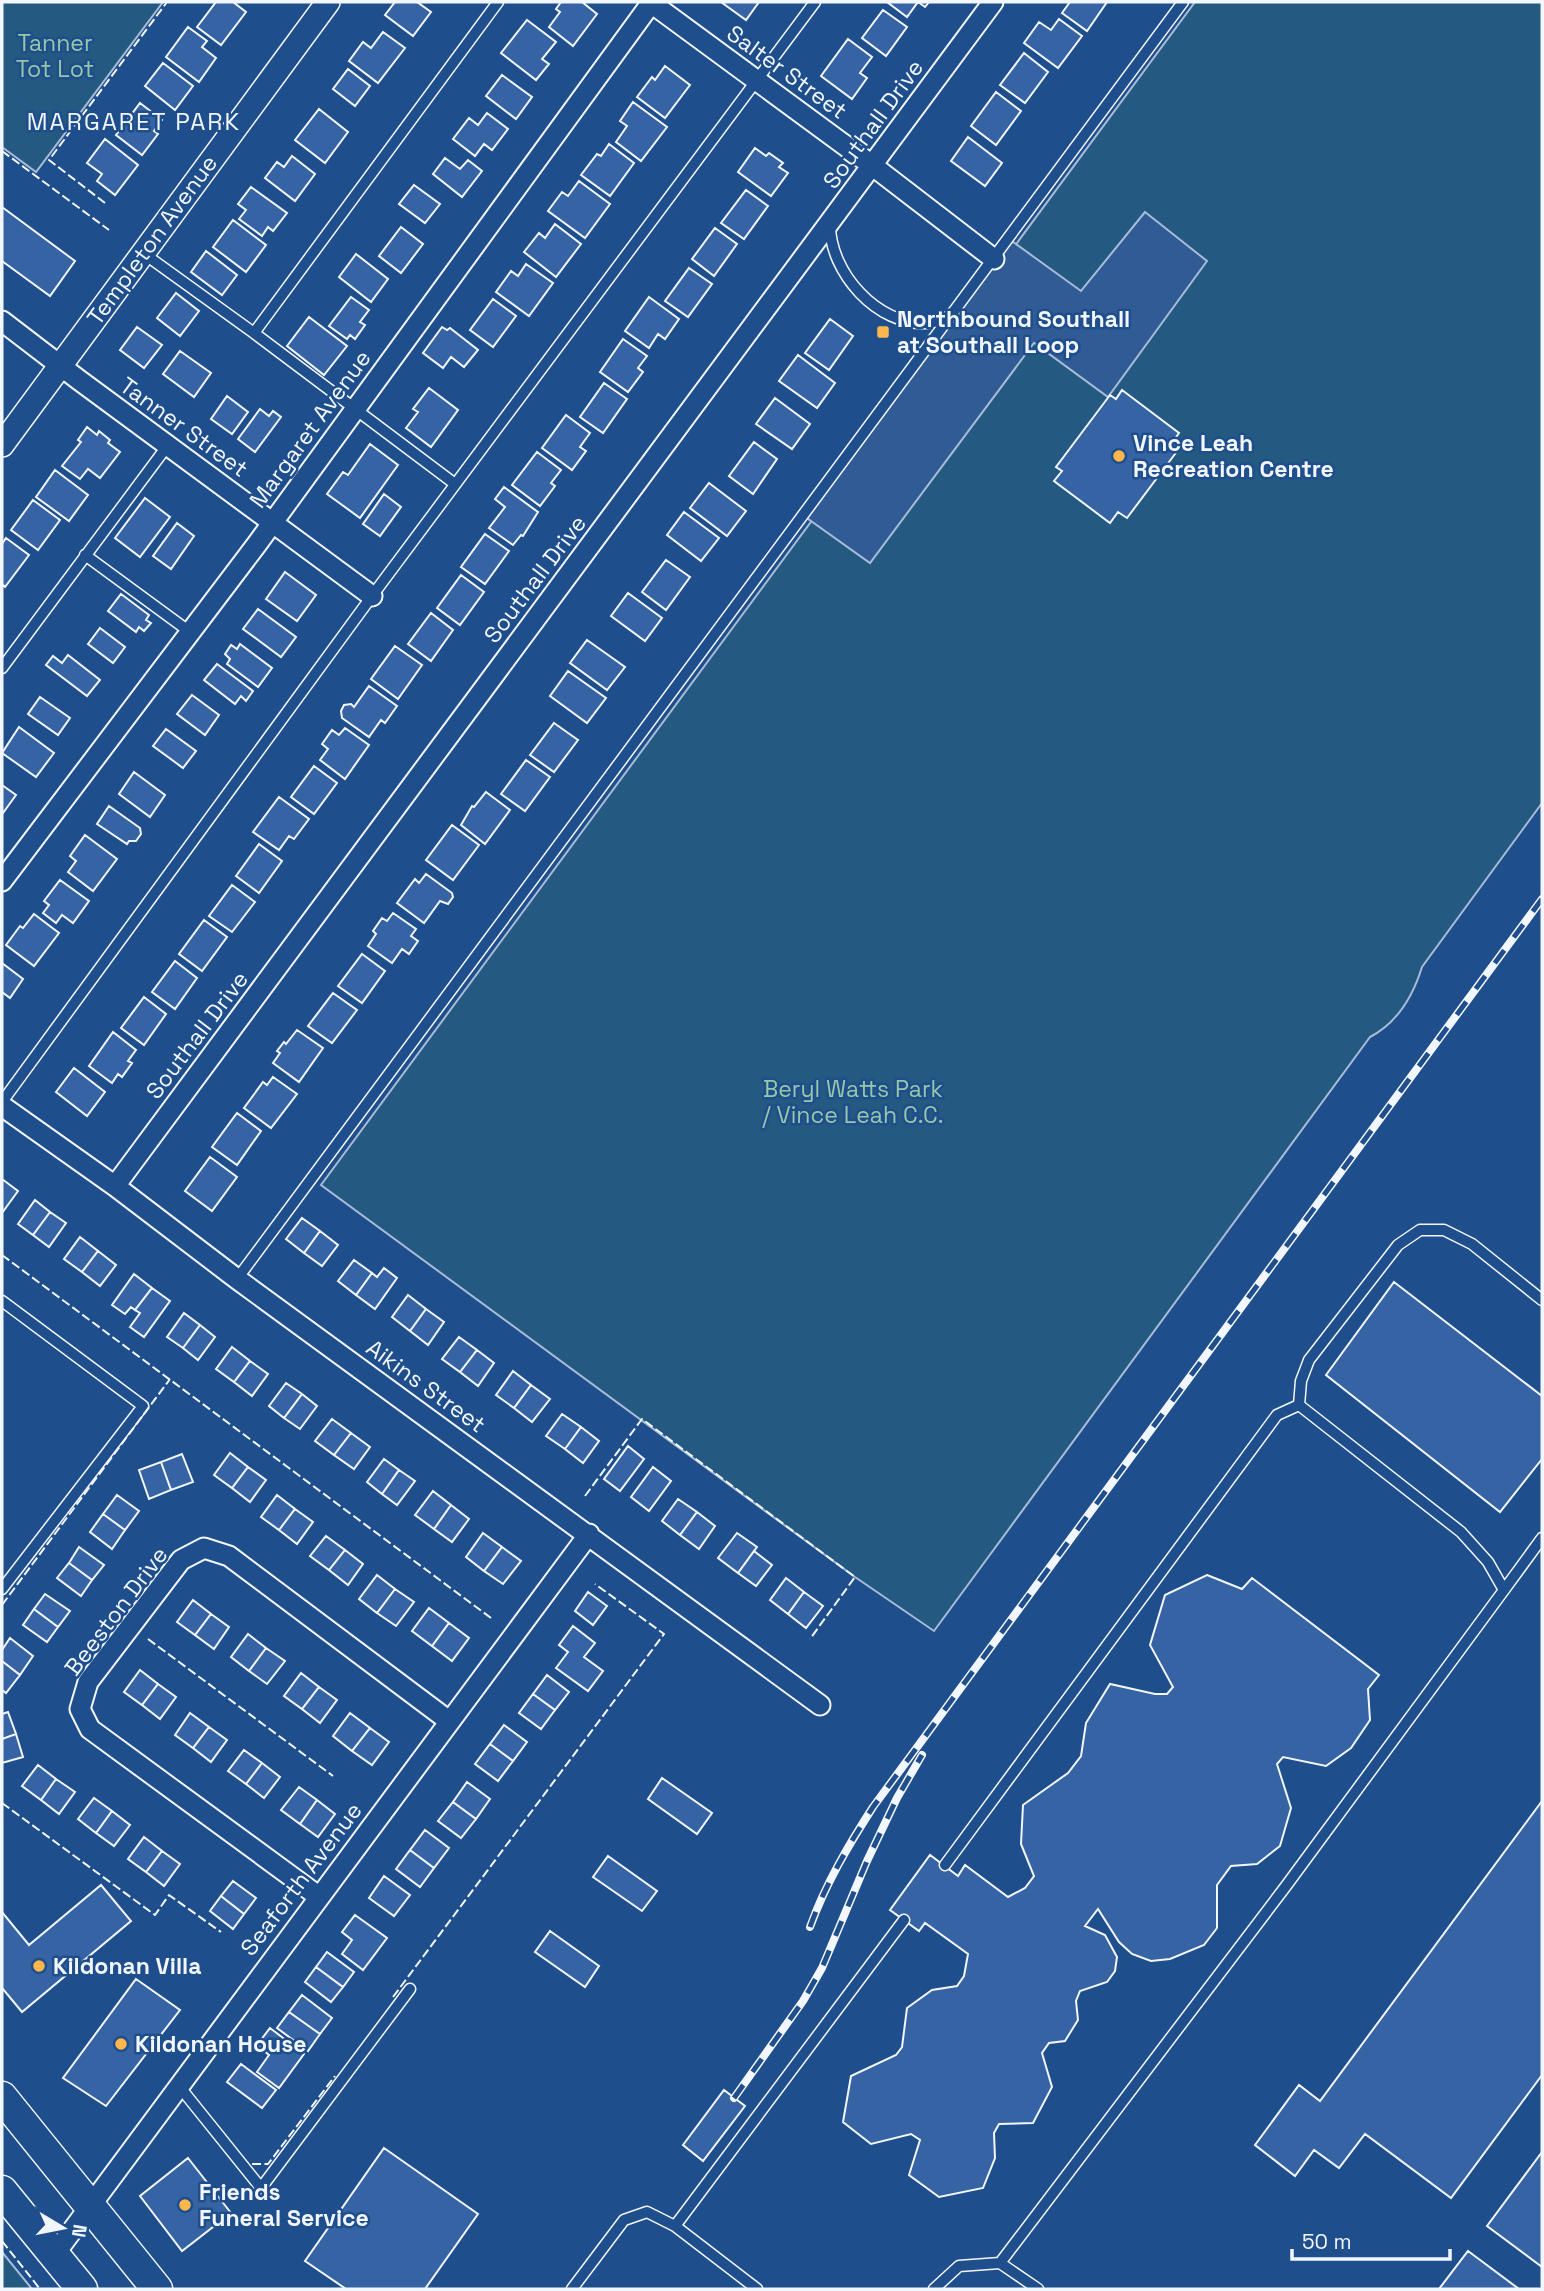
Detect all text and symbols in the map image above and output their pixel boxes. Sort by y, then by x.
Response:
street label: Salter Street [721,18,853,126]
park label: Tanner Tot Lot [16,28,94,84]
street label: Southall Drive [816,53,930,195]
district label: MARGARET PARK [27,106,241,137]
street label: Templeton Avenue [80,149,224,331]
place label: Northbound Southall at Southall Loop [897,304,1130,360]
marker: Northbound Southall at Southall Loop [875,324,891,340]
street label: Margaret Avenue [243,344,377,514]
street label: Tanner Street [114,370,254,484]
place label: Vince Leah Recreation Centre [1133,428,1334,484]
marker: Vince Leah Recreation Centre [1111,448,1127,464]
street label: Southall Drive [477,509,593,649]
street label: Southall Drive [139,965,255,1105]
park label: Beryl Watts Park / Vince Leah C.C. [762,1074,944,1130]
street label: Aikins Street [360,1333,492,1439]
street label: Beeston Drive [58,1541,174,1681]
street label: Seaforth Avenue [234,1796,368,1962]
place label: Kildonan Villa [53,1951,201,1981]
marker: Kildonan Villa [31,1958,47,1974]
place label: Kildonan House [135,2029,307,2059]
marker: Kildonan House [113,2036,129,2052]
place label: Friends Funeral Service [199,2177,369,2233]
north arrow [28,2193,98,2263]
marker: Friends Funeral Service [177,2197,193,2213]
scale bar [1292,2218,1450,2262]
text: N [66,2222,93,2239]
text: 50 m [1302,2228,1352,2255]

